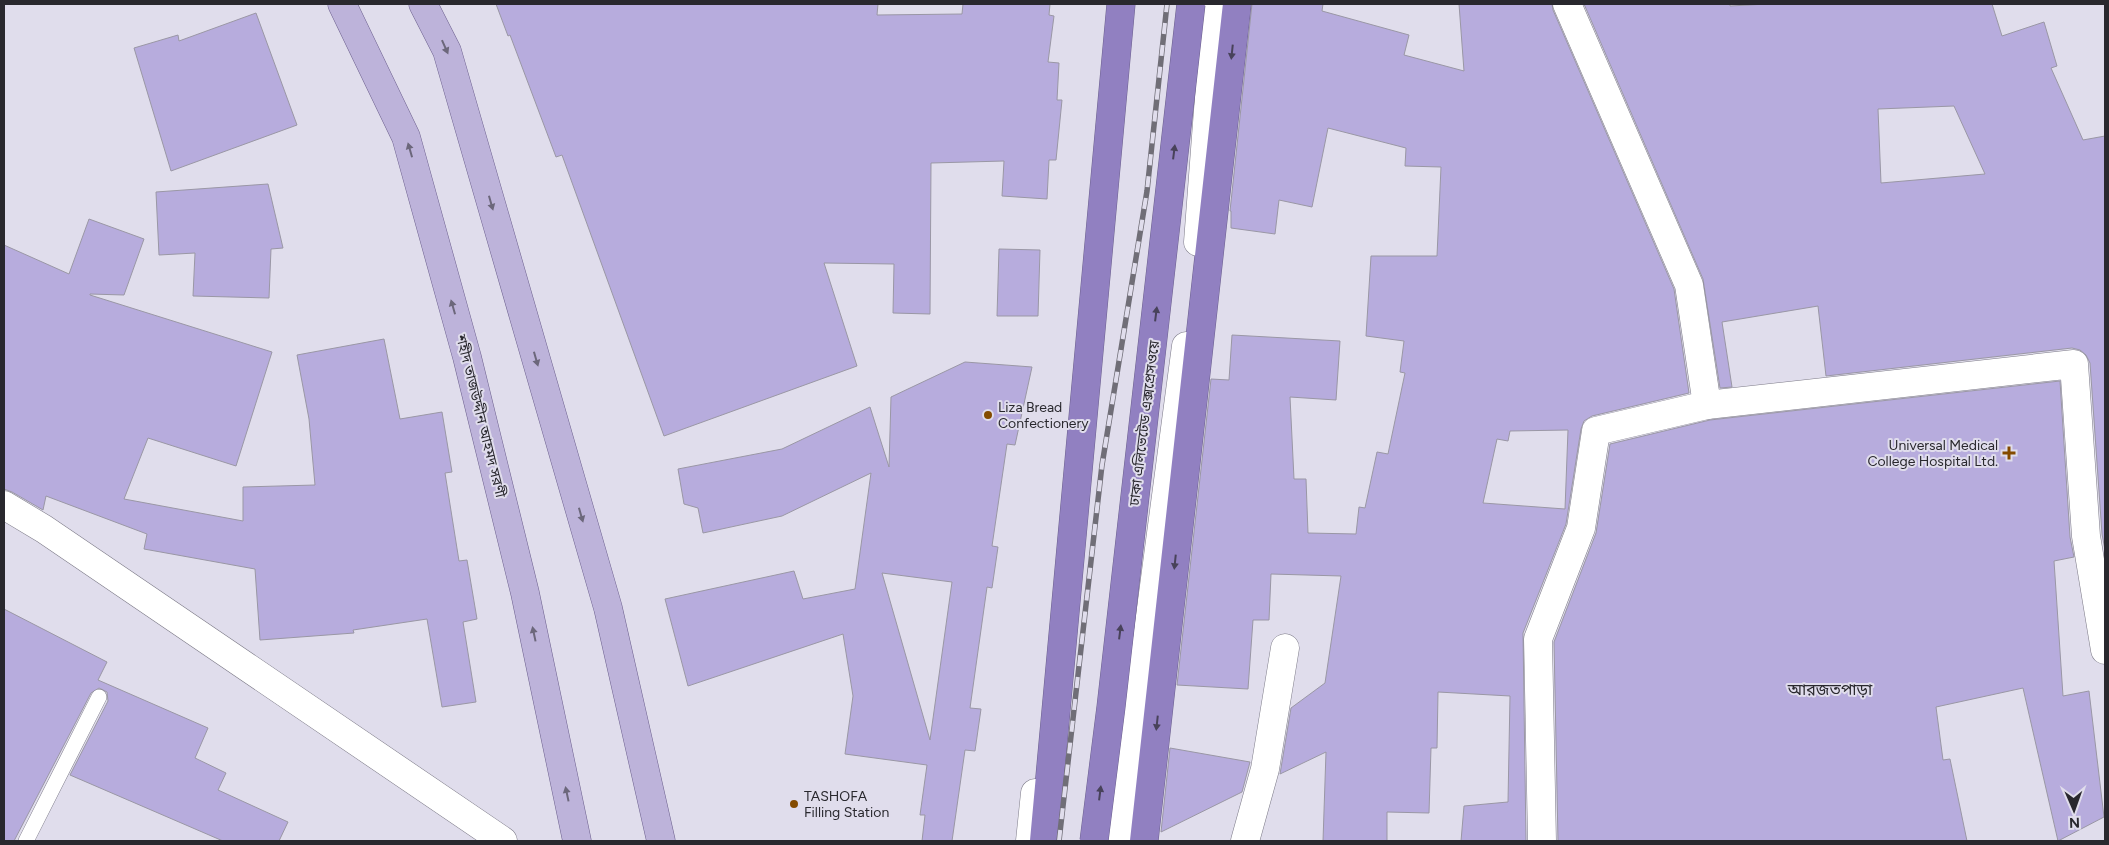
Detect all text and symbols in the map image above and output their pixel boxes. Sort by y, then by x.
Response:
one-way arrow [441,40,449,54]
one-way arrow [1227,45,1235,61]
one-way arrow [406,143,414,158]
one-way arrow [1170,144,1178,160]
one-way arrow [488,195,496,210]
one-way arrow [449,299,457,314]
one-way arrow [1152,305,1160,321]
street label: শহীদ তাজউদ্দীন আহমদ সরণী [452,332,509,500]
street label: ঢাকা এলিভেটেড এক্সপ্রেসওয়ে [1126,339,1163,508]
one-way arrow [533,351,541,366]
place label: Liza Bread Confectionery [998,399,1089,432]
marker: Liza Bread Confectionery [982,409,994,421]
place label: Universal Medical College Hospital Ltd. [1867,437,1998,470]
marker: Universal Medical College Hospital Ltd. [2002,446,2016,460]
one-way arrow [578,508,586,523]
one-way arrow [1171,554,1179,570]
one-way arrow [1116,623,1124,639]
one-way arrow [530,627,538,642]
district label: আরজতপাড়া [1787,680,1873,699]
one-way arrow [1153,715,1161,731]
one-way arrow [1096,785,1104,801]
north arrow [2049,785,2099,835]
one-way arrow [563,786,571,801]
place label: TASHOFA Filling Station [804,788,889,821]
marker: TASHOFA Filling Station [788,798,800,810]
text: N [2069,814,2080,831]

